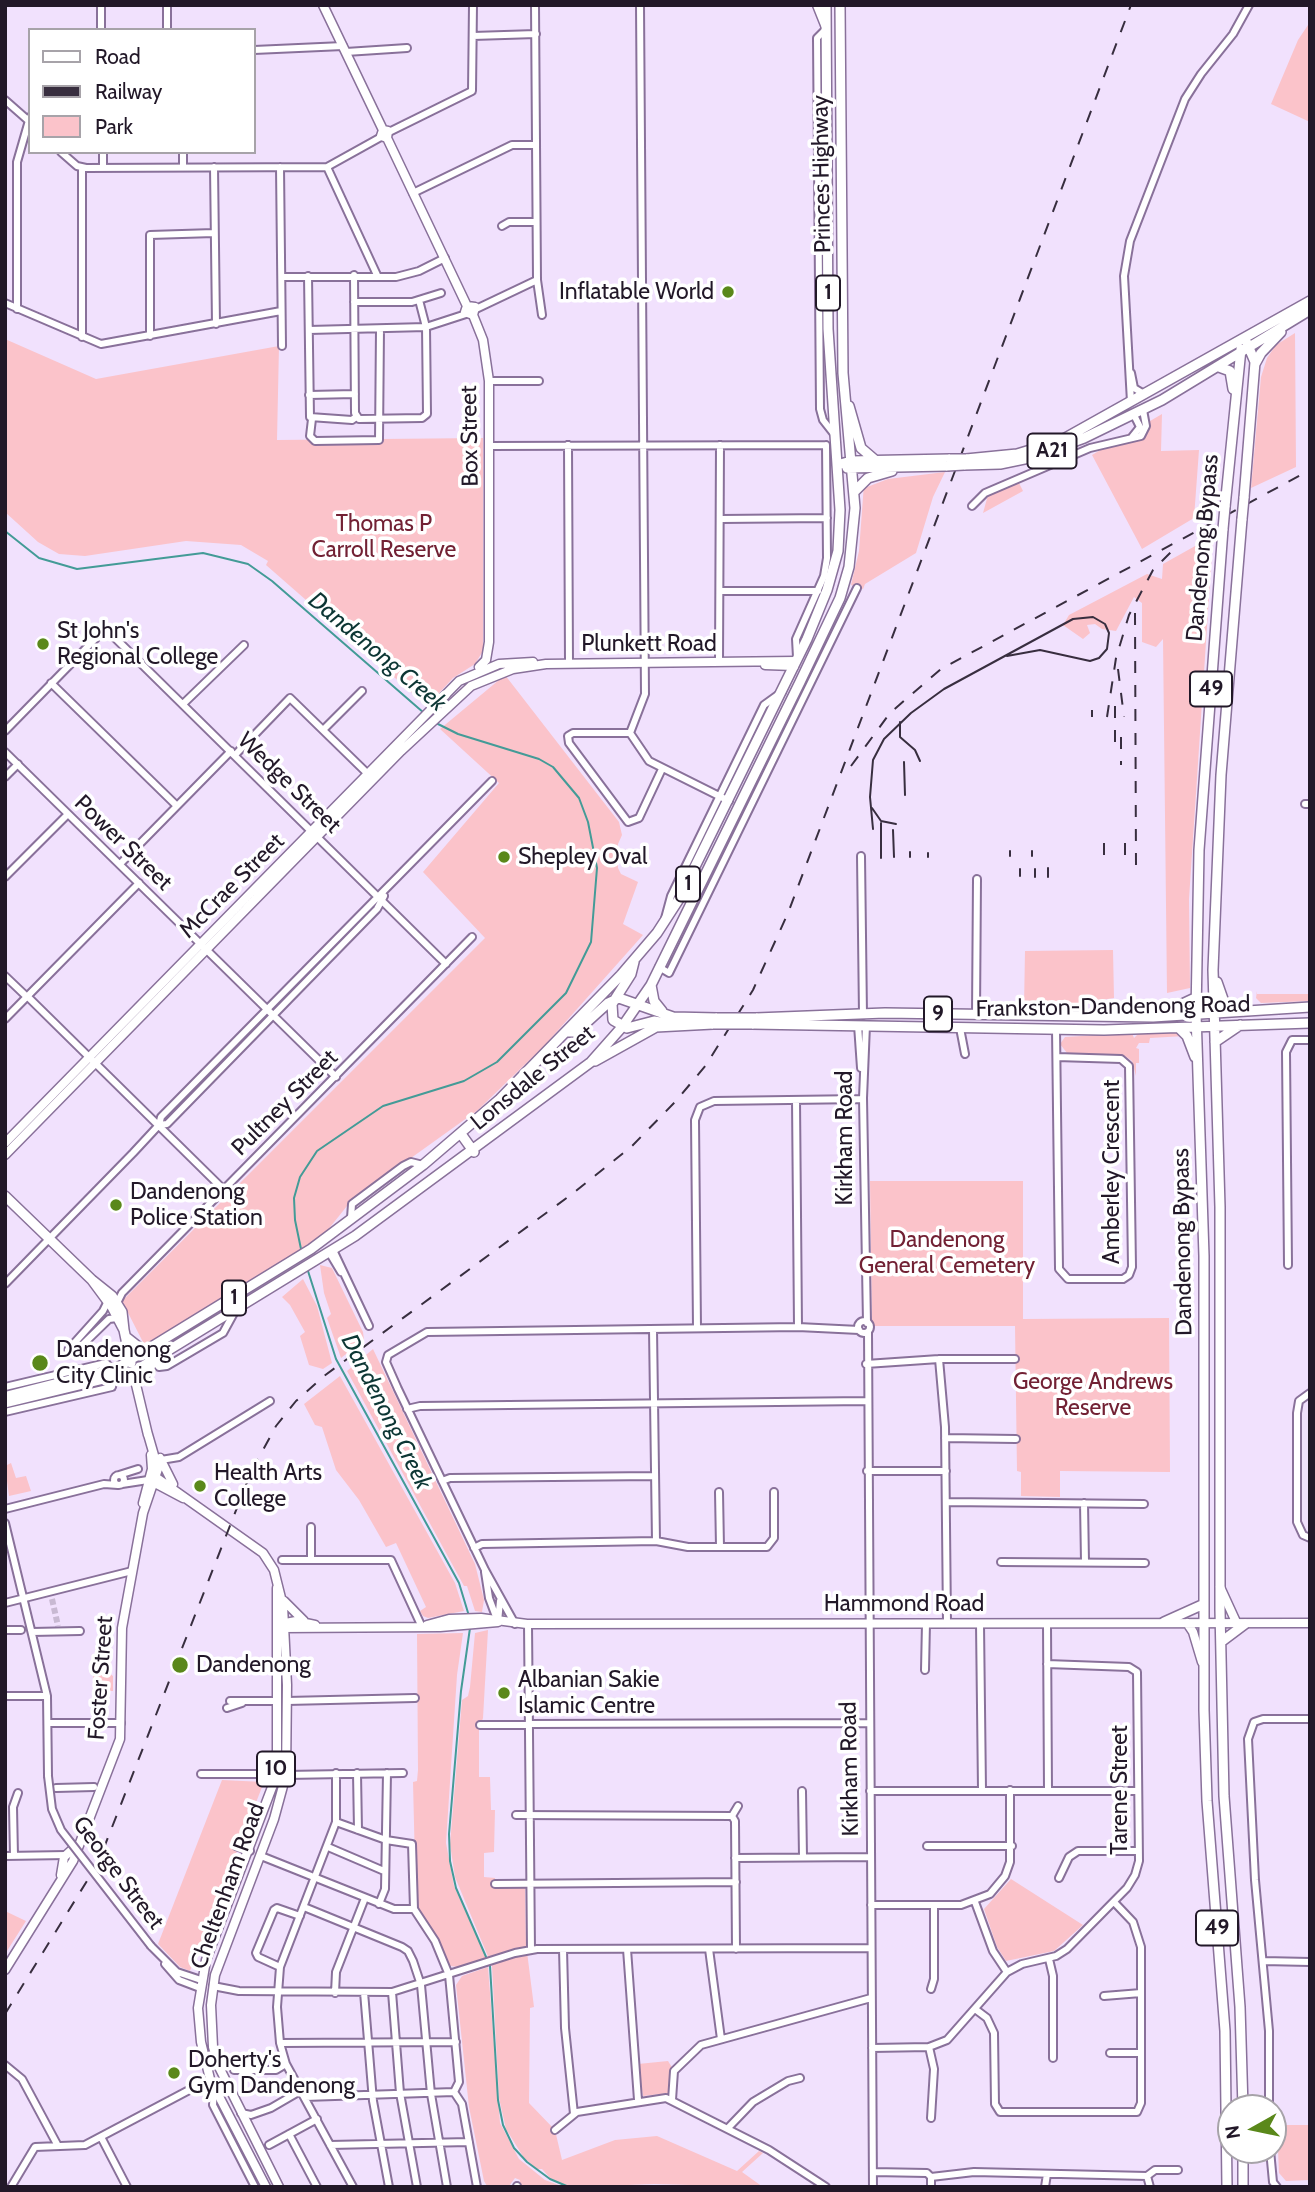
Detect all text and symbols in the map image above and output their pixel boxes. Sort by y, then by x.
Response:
legend [28,28,256,154]
text: Road [95,44,141,69]
text: Railway [95,79,162,104]
street label: Princes Highway [807,95,837,253]
text: Park [95,114,133,139]
road number: 1 [816,276,840,310]
place label: Inflatable World [559,278,714,306]
marker: Inflatable World [720,284,736,300]
street label: Box Street [455,385,485,487]
road number: A21 [1028,434,1076,468]
street label: Dandenong Bypass [1181,453,1225,643]
park label: Thomas P Carroll Reserve [312,510,456,564]
water label: Dandenong Creek [302,586,452,718]
place label: St John's Regional College [57,617,218,671]
street label: Plunkett Road [581,630,717,658]
marker: St John's Regional College [35,636,51,652]
road number: 49 [1190,672,1232,706]
street label: Wedge Street [232,727,346,839]
street label: Power Street [68,790,178,896]
street label: McCrae Street [174,828,290,944]
place label: Shepley Oval [518,843,647,871]
marker: Shepley Oval [496,849,512,865]
road number: 1 [676,866,700,902]
street label: Frankston-Dandenong Road [975,991,1251,1023]
road number: 9 [924,996,952,1032]
street label: Lonsdale Street [465,1020,601,1136]
street label: Pultney Street [226,1044,344,1162]
street label: Kirkham Road [831,1071,859,1205]
street label: Amberley Crescent [1098,1080,1126,1264]
street label: Dandenong Bypass [1168,1148,1198,1336]
place label: Dandenong Police Station [130,1178,263,1232]
marker: Dandenong Police Station [108,1197,124,1213]
park label: Dandenong General Cemetery [859,1226,1035,1280]
road number: 1 [222,1280,246,1316]
water label: Dandenong Creek [334,1329,438,1495]
place label: Dandenong City Clinic [56,1336,171,1390]
marker: Dandenong City Clinic [30,1353,50,1373]
park label: George Andrews Reserve [1013,1368,1173,1422]
place label: Health Arts College [214,1459,322,1513]
marker: Health Arts College [192,1478,208,1494]
street label: Hammond Road [824,1590,984,1618]
street label: Foster Street [83,1615,119,1741]
place label: Dandenong [196,1651,311,1679]
marker: Dandenong [170,1655,190,1675]
place label: Albanian Sakie Islamic Centre [518,1666,659,1720]
marker: Albanian Sakie Islamic Centre [496,1685,512,1701]
street label: Kirkham Road [835,1701,865,1837]
street label: Tarene Street [1106,1725,1134,1855]
road number: 10 [257,1752,295,1786]
street label: Cheltenham Road [185,1799,271,1973]
street label: George Street [67,1811,169,1935]
road number: 49 [1196,1910,1238,1946]
place label: Doherty's Gym Dandenong [188,2046,355,2100]
marker: Doherty's Gym Dandenong [166,2065,182,2081]
north arrow [1217,2094,1287,2164]
text: N [1220,2124,1245,2140]

